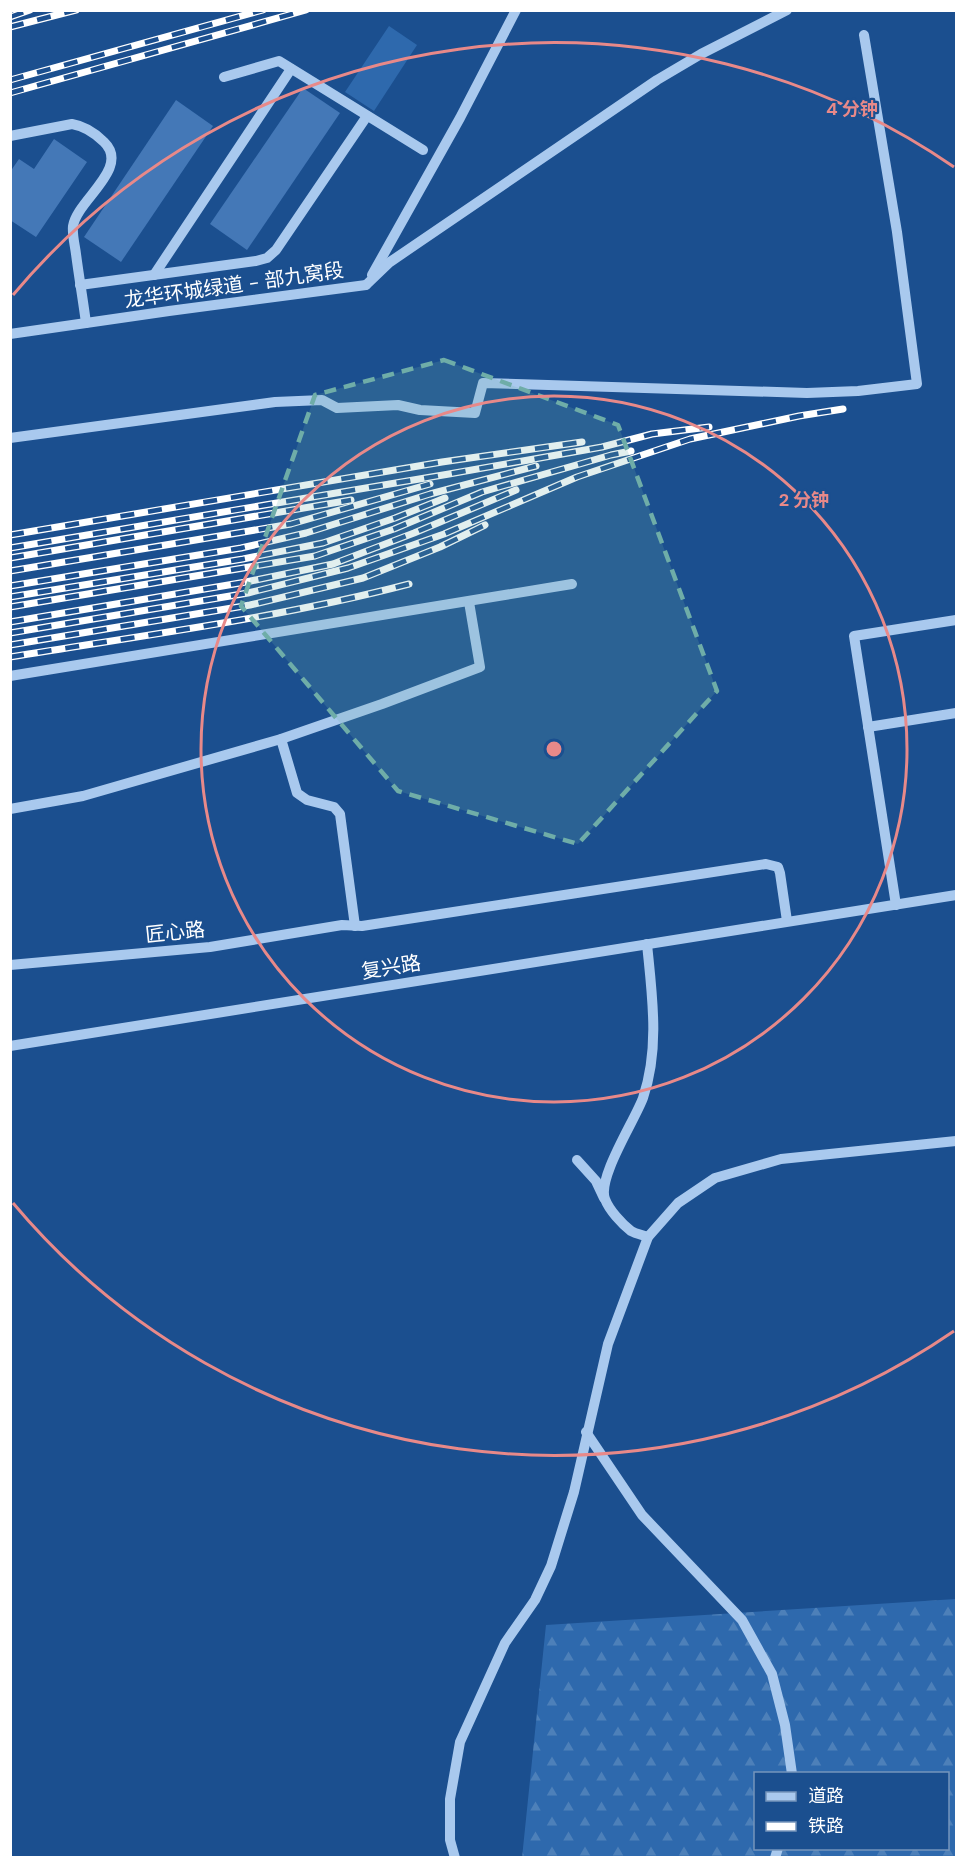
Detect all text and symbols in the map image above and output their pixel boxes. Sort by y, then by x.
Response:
text: 4 分钟 [826,97,878,121]
street label: 龙华环城绿道 - 部九窝段 [123,257,345,313]
text: 2 分钟 [779,488,829,512]
centre of rings [544,739,564,759]
street label: 匠心路 [144,916,206,948]
street label: 复兴路 [359,949,423,985]
legend [754,1772,949,1850]
text: 道路 [808,1784,844,1808]
text: 铁路 [808,1814,844,1838]

